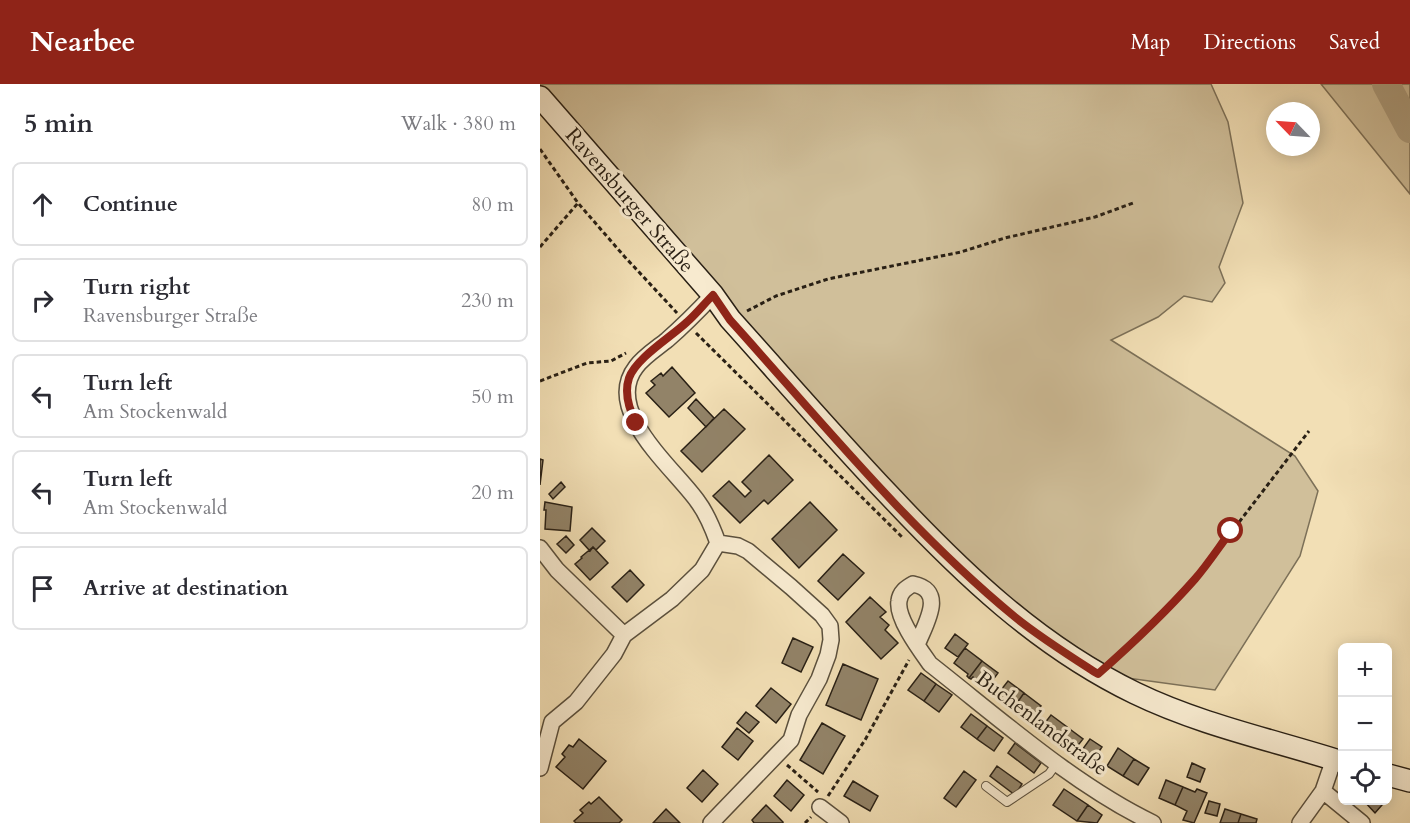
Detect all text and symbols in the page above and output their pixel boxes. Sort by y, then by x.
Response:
text: Nearbee [30,23,135,61]
text: Map [1130,28,1170,57]
text: Directions [1203,28,1296,57]
text: Saved [1329,28,1380,57]
north arrow [1266,102,1320,156]
text: 5 min [24,106,93,141]
text: Walk · 380 m [401,110,516,137]
street label: Ravensburger Straße [558,121,701,279]
icon: ahead [26,188,59,221]
text: Continue [83,189,178,219]
text: 80 m [471,191,514,218]
text: Turn right [83,272,190,302]
icon: right [26,284,59,317]
text: 230 m [461,287,514,314]
text: Ravensburger Straße [83,302,258,329]
text: Turn left [83,368,172,398]
icon: left [26,380,59,413]
text: 50 m [471,383,514,410]
text: Am Stockenwald [83,398,227,425]
route end [622,409,648,435]
text: Turn left [83,464,172,494]
icon: left [26,476,59,509]
text: 20 m [471,479,514,506]
text: Am Stockenwald [83,494,227,521]
route start [1217,517,1243,543]
icon: arrive [26,572,59,605]
text: Arrive at destination [83,573,288,603]
map controls [1338,643,1392,805]
button: + [1338,643,1392,697]
street label: Buchenlandstraße [970,664,1114,783]
button: − [1338,697,1392,751]
button: locate [1338,751,1392,805]

